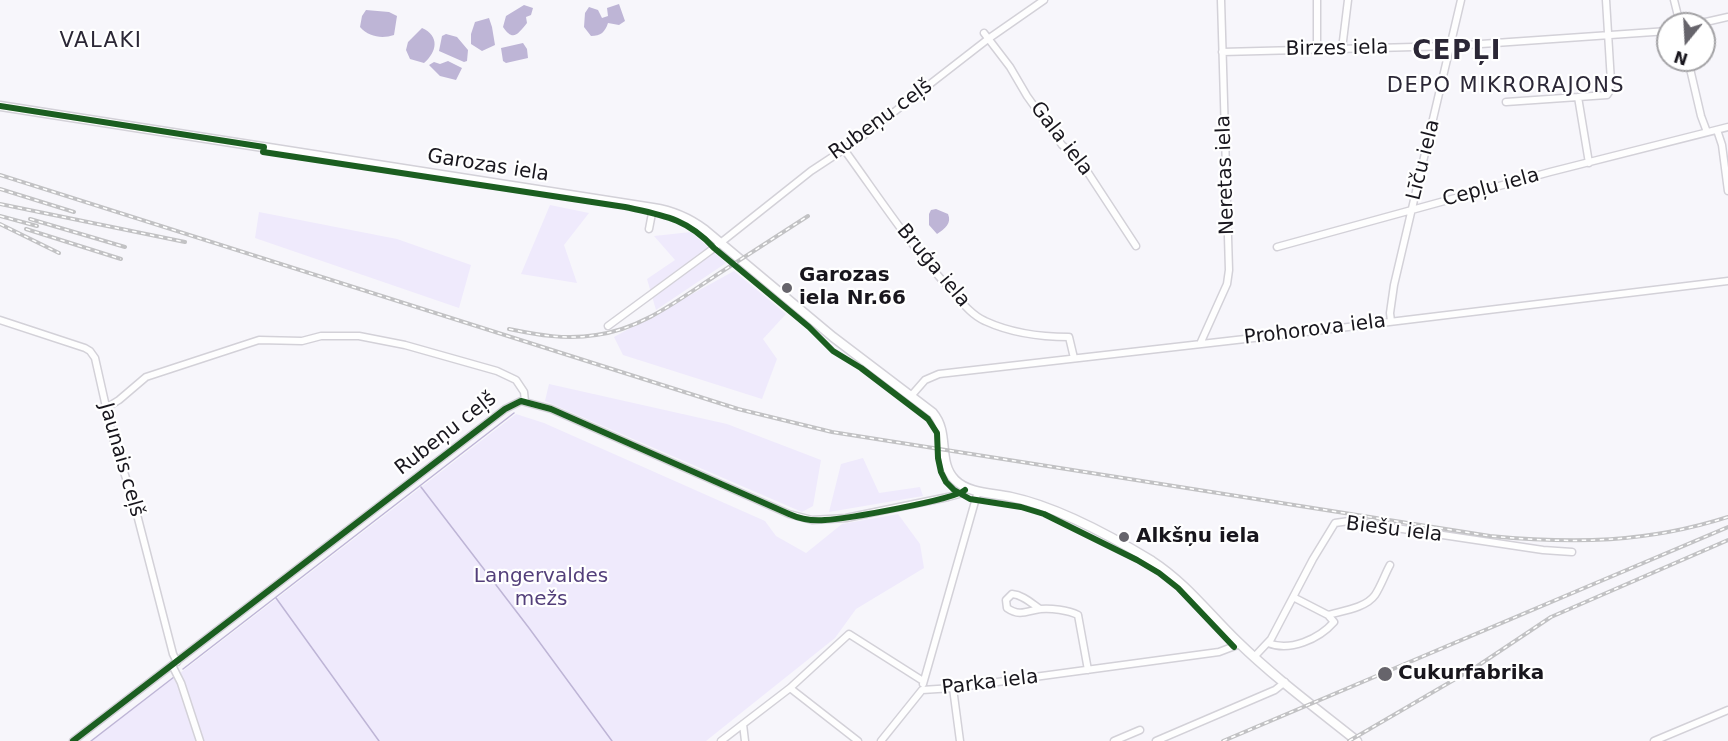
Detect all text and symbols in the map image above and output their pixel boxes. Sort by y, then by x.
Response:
north arrow [1656,12,1716,72]
district label: VALAKI [60,29,142,55]
street label: Birzes iela [1285,36,1389,62]
district label: CEPĻI [1412,36,1502,68]
text: N [1672,47,1690,69]
district label: DEPO MIKRORAJONS [1387,74,1625,100]
street label: Rubeņu ceļš [825,75,937,165]
street label: Gala iela [1025,97,1097,181]
street label: Neretas iela [1212,115,1240,235]
street label: Līču iela [1402,117,1446,203]
street label: Garozas iela [425,145,551,187]
street label: Cepļu iela [1440,164,1542,212]
street label: Bruģa iela [891,219,975,313]
place label: Garozas iela Nr.66 [799,264,906,311]
marker: Garozas iela Nr.66 [780,281,794,295]
street label: Prohorova iela [1243,309,1387,351]
street label: Rubeņu ceļš [391,387,501,481]
street label: Jaunais ceļš [93,400,149,520]
street label: Biešu iela [1345,512,1443,548]
place label: Alkšņu iela [1136,525,1260,549]
marker: Alkšņu iela [1117,530,1131,544]
park label: Langervaldes mežs [474,565,608,612]
place label: Cukurfabrika [1398,662,1544,686]
street label: Parka iela [940,665,1040,701]
marker: Cukurfabrika [1376,665,1394,683]

